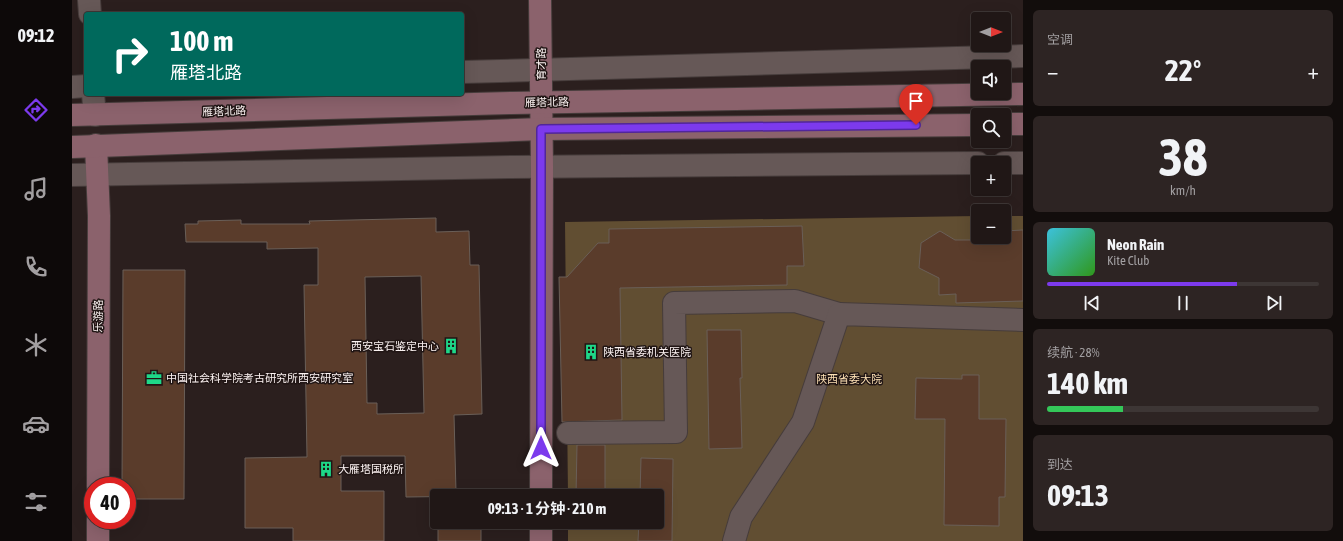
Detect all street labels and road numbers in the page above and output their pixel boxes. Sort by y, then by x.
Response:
street label: 育才路 [535,48,547,81]
street label: 雁塔北路 [525,96,569,108]
street label: 雁塔北路 [202,104,246,118]
street label: 乐游路 [92,300,104,333]

